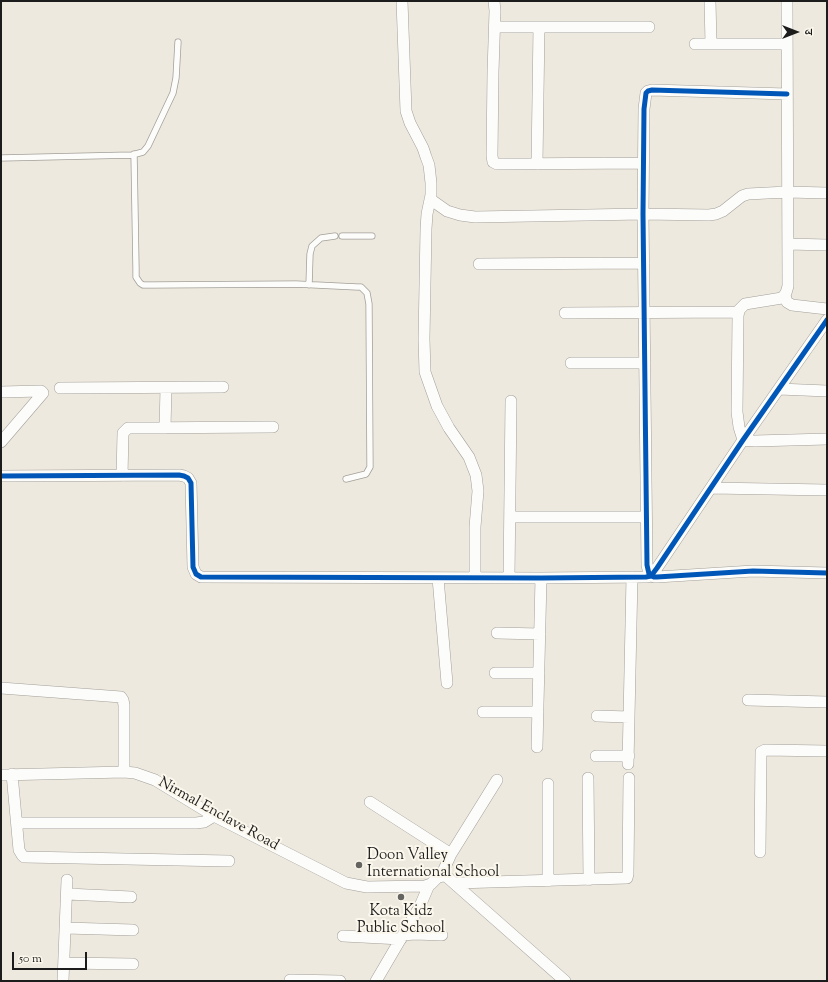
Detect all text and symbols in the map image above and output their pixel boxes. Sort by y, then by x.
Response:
north arrow [776,12,816,52]
text: उ [800,29,816,35]
street label: Nirmal Enclave Road [155,774,281,856]
place label: Doon Valley International School [367,847,500,882]
marker: Doon Valley International School [354,860,364,870]
marker: Kota Kidz Public School [396,892,406,902]
place label: Kota Kidz Public School [357,903,445,938]
scale bar [14,944,89,970]
text: 50 m [19,950,42,968]

